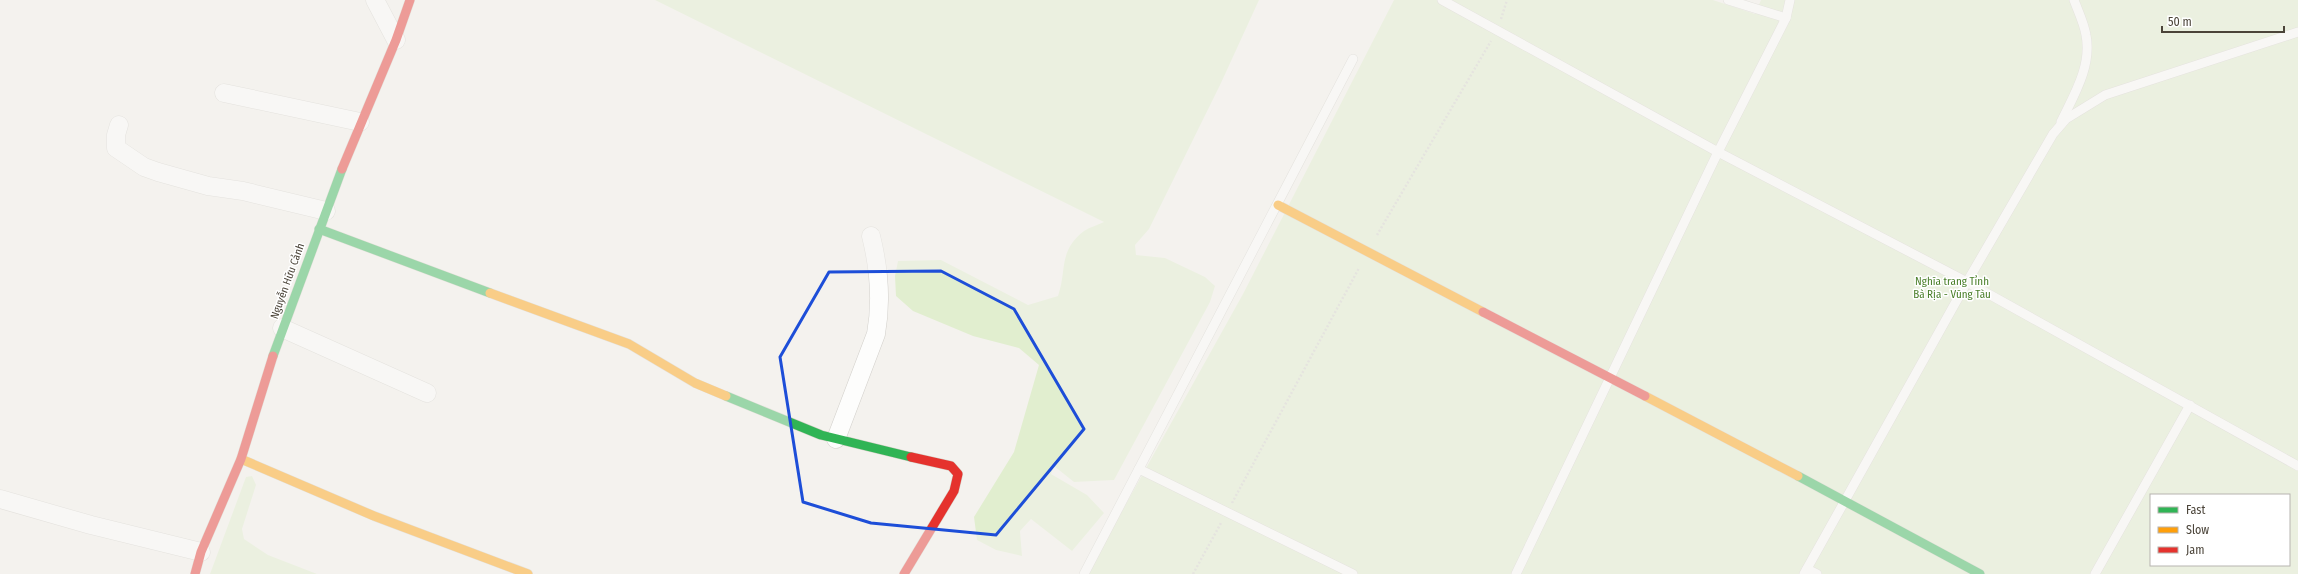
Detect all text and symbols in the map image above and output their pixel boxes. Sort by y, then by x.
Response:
scale bar [2162,8,2284,34]
text: 50 m [2168,15,2192,29]
street label: Nguyễn Hữu Cảnh [268,241,307,321]
park label: Nghĩa trang Tỉnh Bà Rịa - Vũng Tàu [1913,275,1991,301]
legend [2150,494,2290,566]
text: Fast [2186,503,2205,517]
text: Slow [2186,523,2209,537]
text: Jam [2186,543,2204,557]

